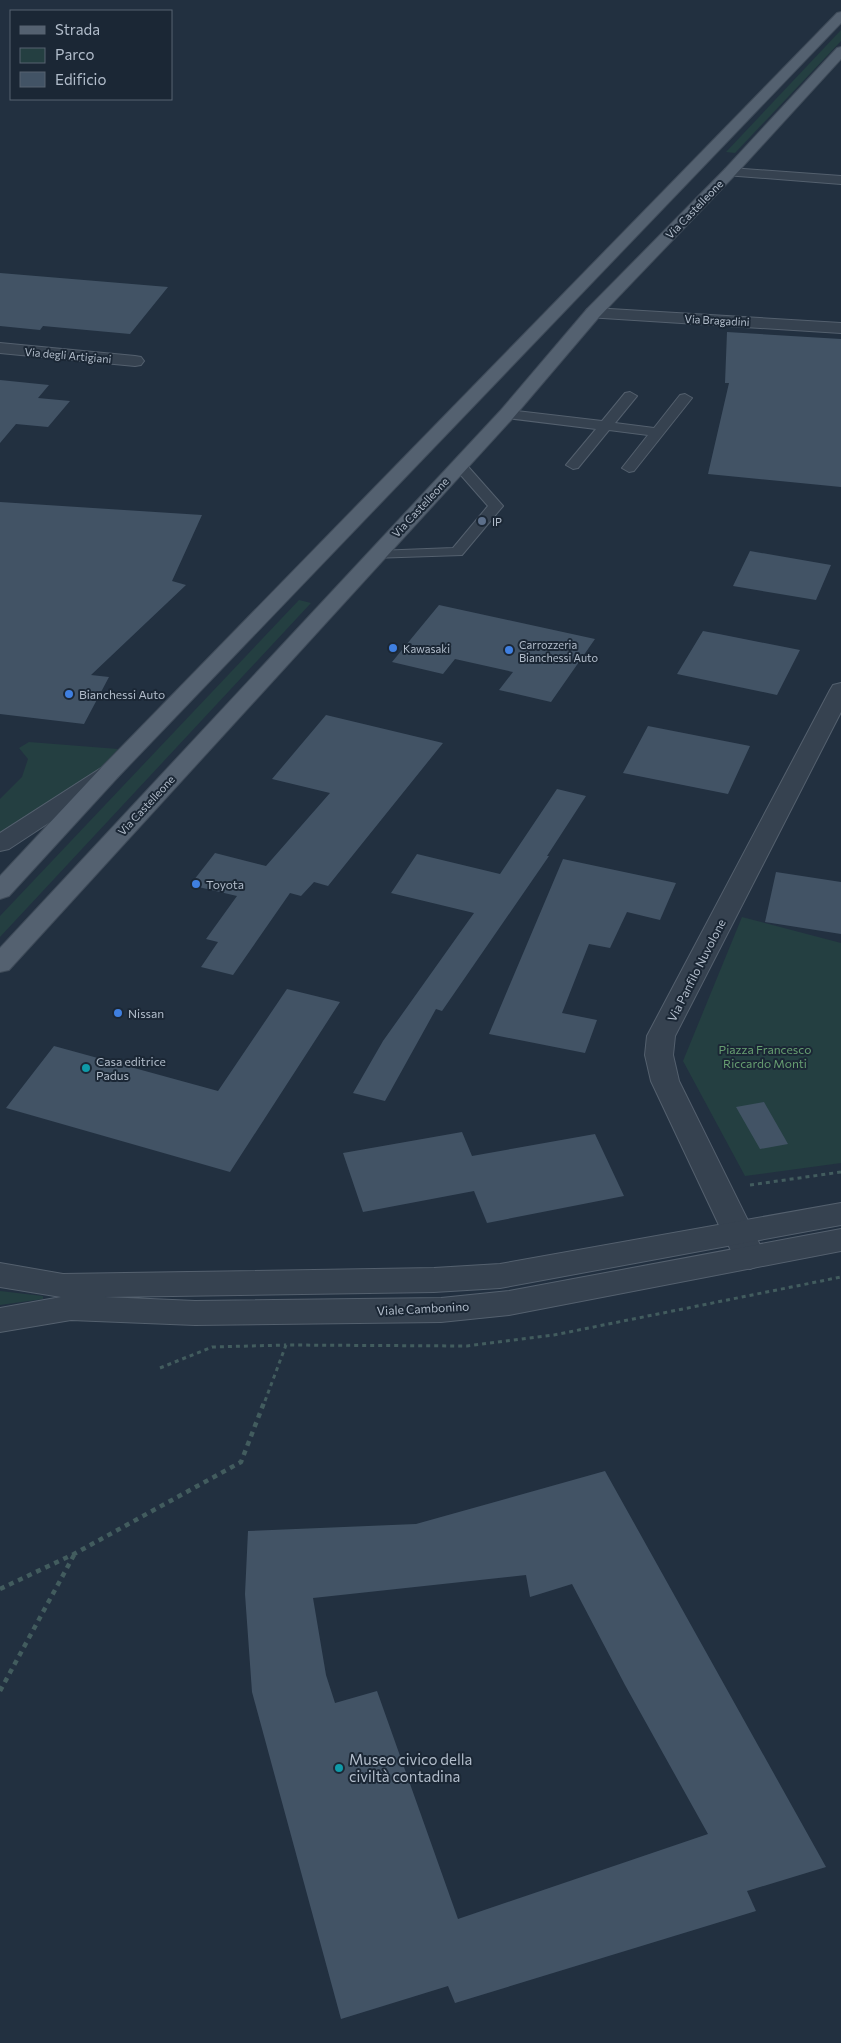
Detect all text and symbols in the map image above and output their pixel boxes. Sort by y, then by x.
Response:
legend [10,10,172,100]
text: Strada [55,20,100,38]
text: Parco [55,45,94,63]
text: Edificio [55,70,106,88]
street label: Via Castelleone [663,177,725,241]
street label: Via Bragadini [684,312,750,328]
street label: Via degli Artigiani [24,345,112,365]
street label: Via Castelleone [389,474,451,540]
marker: IP [476,515,488,527]
place label: IP [492,515,502,528]
place label: Carrozzeria Bianchessi Auto [519,638,599,664]
marker: Kawasaki [387,642,399,654]
place label: Kawasaki [403,642,450,655]
marker: Carrozzeria Bianchessi Auto [503,644,515,656]
place label: Bianchessi Auto [79,687,165,701]
marker: Bianchessi Auto [63,688,75,700]
street label: Via Castelleone [115,772,177,838]
place label: Toyota [206,877,244,891]
marker: Toyota [190,878,202,890]
street label: Via Panfilo Nuvolone [664,916,728,1024]
place label: Nissan [128,1006,164,1020]
marker: Nissan [112,1007,124,1019]
park label: Piazza Francesco Riccardo Monti [719,1042,811,1070]
place label: Casa editrice Padus [96,1054,166,1082]
marker: Casa editrice Padus [80,1062,92,1074]
street label: Viale Cambonino [376,1299,470,1317]
place label: Museo civico della civiltà contadina [349,1750,472,1785]
marker: Museo civico della civiltà contadina [333,1762,345,1774]

